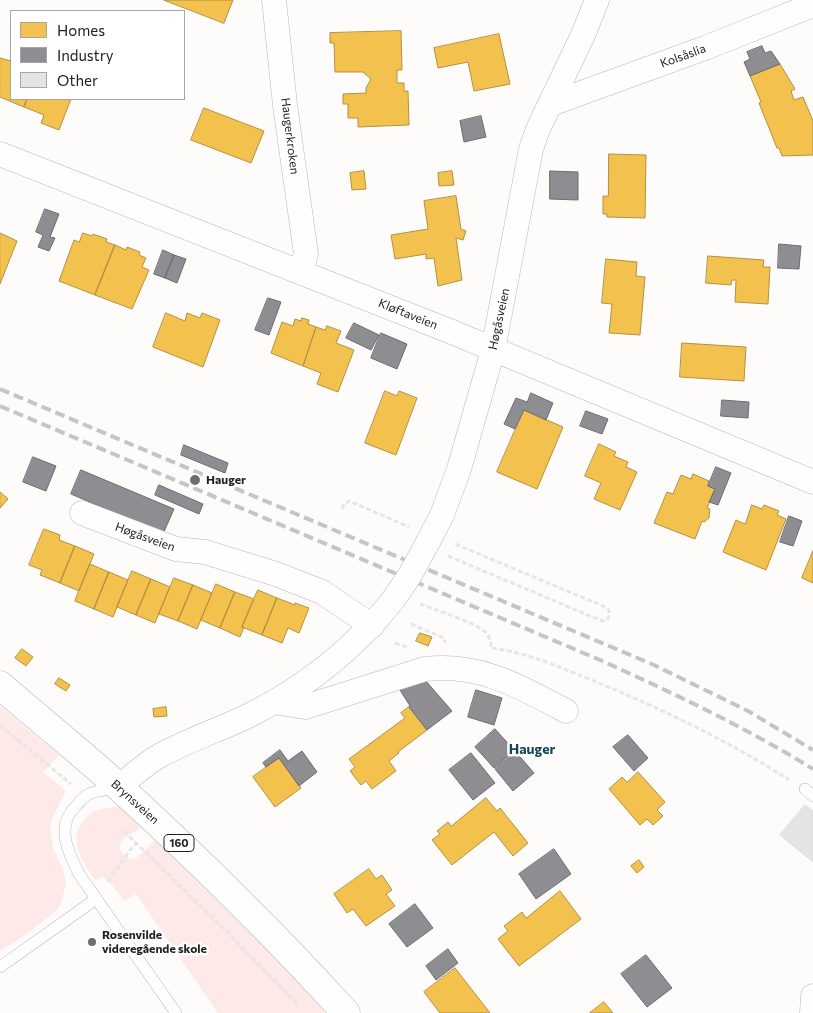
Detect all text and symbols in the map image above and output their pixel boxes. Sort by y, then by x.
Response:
legend [10,10,185,100]
text: Homes [57,21,105,39]
street label: Kolsåslia [658,41,708,71]
text: Industry [57,46,114,64]
text: Other [57,71,98,89]
street label: Haugerkroken [278,97,302,175]
street label: Høgåsveien [485,287,513,351]
street label: Kløftaveien [376,296,440,332]
marker: Hauger [188,473,202,487]
place label: Hauger [206,473,246,487]
street label: Høgåsveien [113,520,177,554]
district label: Hauger [509,741,555,757]
street label: Brynsveien [108,777,162,827]
road number: 160 [164,834,194,851]
place label: Rosenvilde videregående skole [102,928,207,956]
marker: Rosenvilde videregående skole [86,936,98,948]

